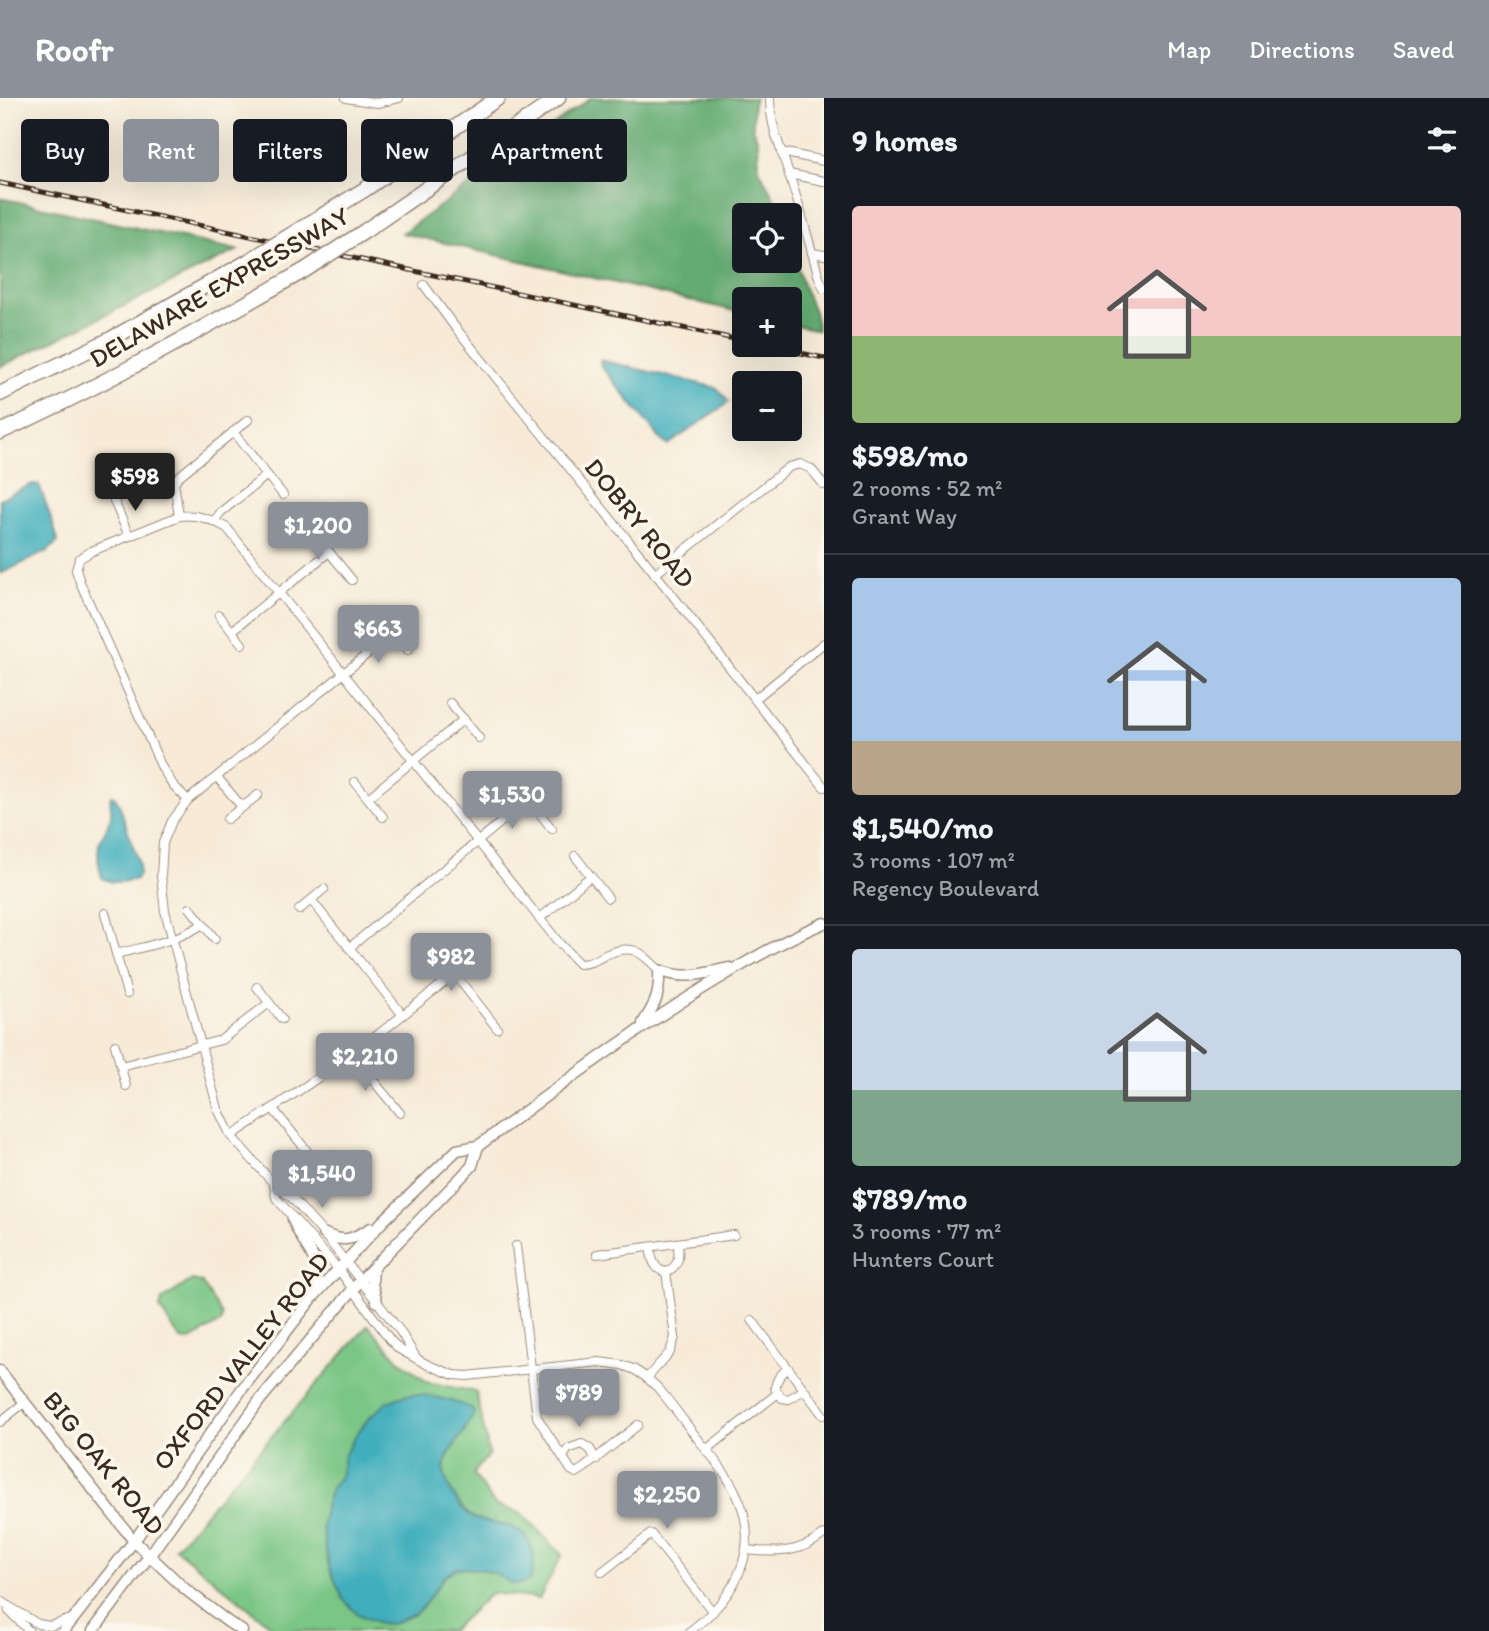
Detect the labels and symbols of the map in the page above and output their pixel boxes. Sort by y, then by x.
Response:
street label: DELAWARE EXPRESSWAY [83,199,355,374]
street label: DOBRY ROAD [578,452,702,594]
pin: $598 [94,454,176,513]
pin: $1,200 [261,503,375,562]
pin: $663 [337,606,419,665]
pin: $1,530 [455,772,569,831]
pin: $982 [410,934,492,993]
pin: $2,210 [308,1034,422,1093]
pin: $1,540 [265,1150,379,1210]
street label: OXFORD VALLEY ROAD [146,1245,336,1477]
pin: $789 [538,1370,620,1429]
street label: BIG OAK ROAD [36,1385,172,1541]
pin: $2,250 [610,1472,724,1531]

